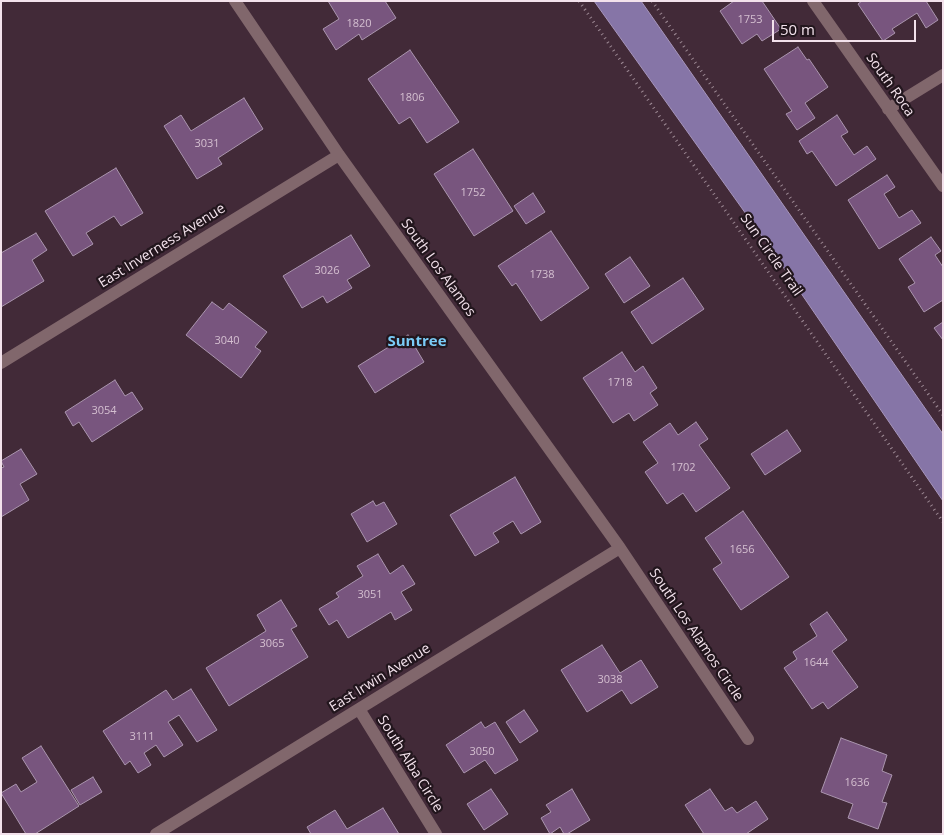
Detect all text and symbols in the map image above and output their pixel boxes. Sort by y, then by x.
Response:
scale bar [774,10,918,42]
house number: 1753 [737,13,763,27]
house number: 1820 [346,17,372,31]
text: 50 m [780,19,815,39]
street label: South Roca [862,50,918,120]
house number: 1806 [399,91,425,105]
house number: 3031 [194,137,220,151]
house number: 1752 [460,186,486,200]
street label: East Inverness Avenue [96,200,228,292]
street label: Sun Circle Trail [736,211,806,299]
street label: South Los Alamos [397,216,479,320]
house number: 3026 [314,264,340,278]
house number: 1738 [529,268,555,282]
district label: Suntree [387,333,447,351]
house number: 3040 [214,334,240,348]
house number: 1718 [607,376,633,390]
house number: 3054 [91,404,117,418]
house number: 1702 [670,461,696,475]
house number: 1656 [729,543,755,557]
street label: South Los Alamos Circle [645,566,747,704]
house number: 3051 [357,588,383,602]
house number: 3065 [259,637,285,651]
street label: East Irwin Avenue [326,640,434,716]
house number: 1644 [803,656,829,670]
house number: 3038 [597,673,623,687]
street label: South Alba Circle [374,713,446,815]
house number: 3111 [129,730,155,744]
house number: 3050 [469,745,495,759]
house number: 1636 [844,776,870,790]

